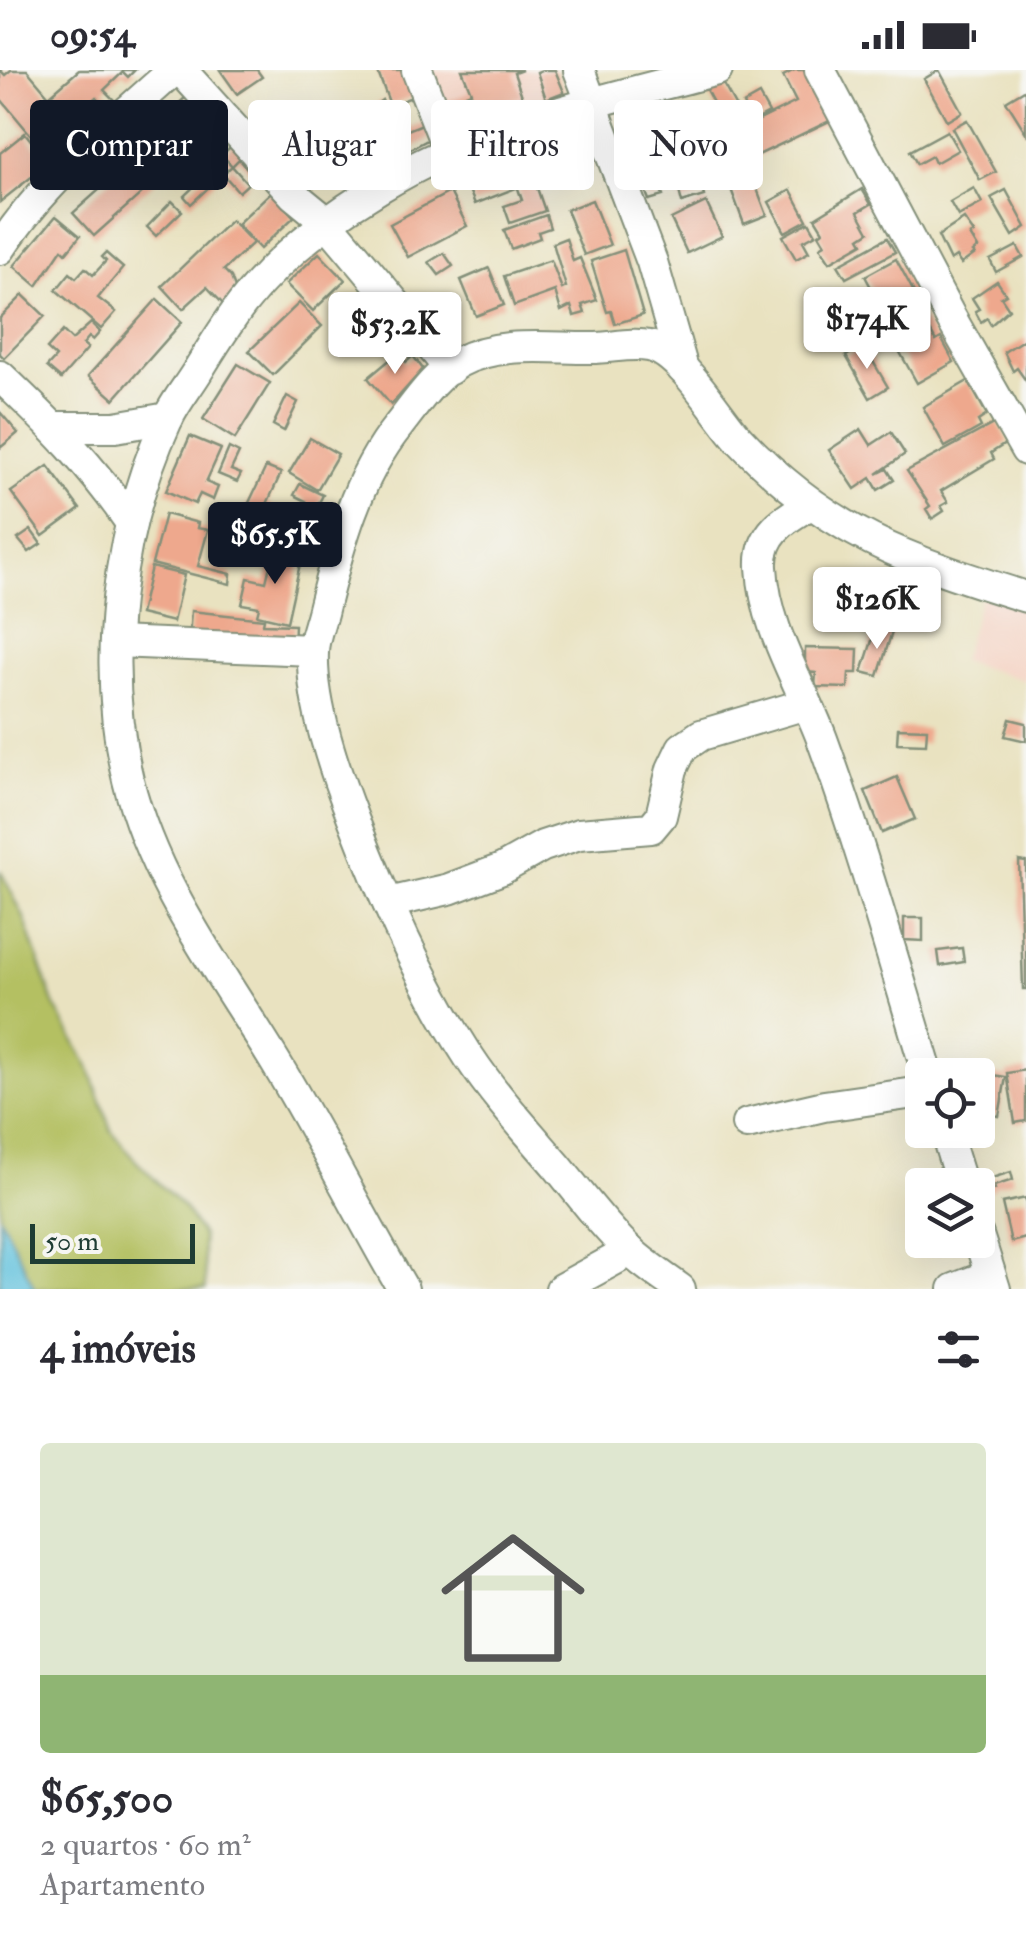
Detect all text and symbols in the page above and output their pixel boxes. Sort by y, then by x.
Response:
text: 09:54 [50,11,135,59]
chip: Comprar [30,100,228,190]
chip: Alugar [248,100,411,190]
chip: Filtros [431,100,594,190]
chip: Novo [614,100,763,190]
pin: $174K [797,287,937,372]
pin: $53.2K [314,292,476,377]
text: $174K [826,299,908,339]
text: $53.2K [350,304,440,344]
pin: $65.5K [194,502,356,587]
text: $65.5K [230,514,320,554]
pin: $126K [807,567,947,652]
text: $126K [835,579,919,619]
map controls [905,1058,995,1258]
button: locate [905,1058,995,1148]
button: layers [905,1168,995,1258]
scale bar [30,1219,195,1264]
text: 50 m [45,1224,99,1259]
icon: filters [931,1322,986,1377]
text: 4 imóveis [40,1323,196,1375]
icon: home [423,1508,603,1688]
text: $65,500 [40,1773,173,1825]
text: 2 quartos · 60 m² [40,1825,251,1865]
text: Apartamento [40,1865,205,1905]

